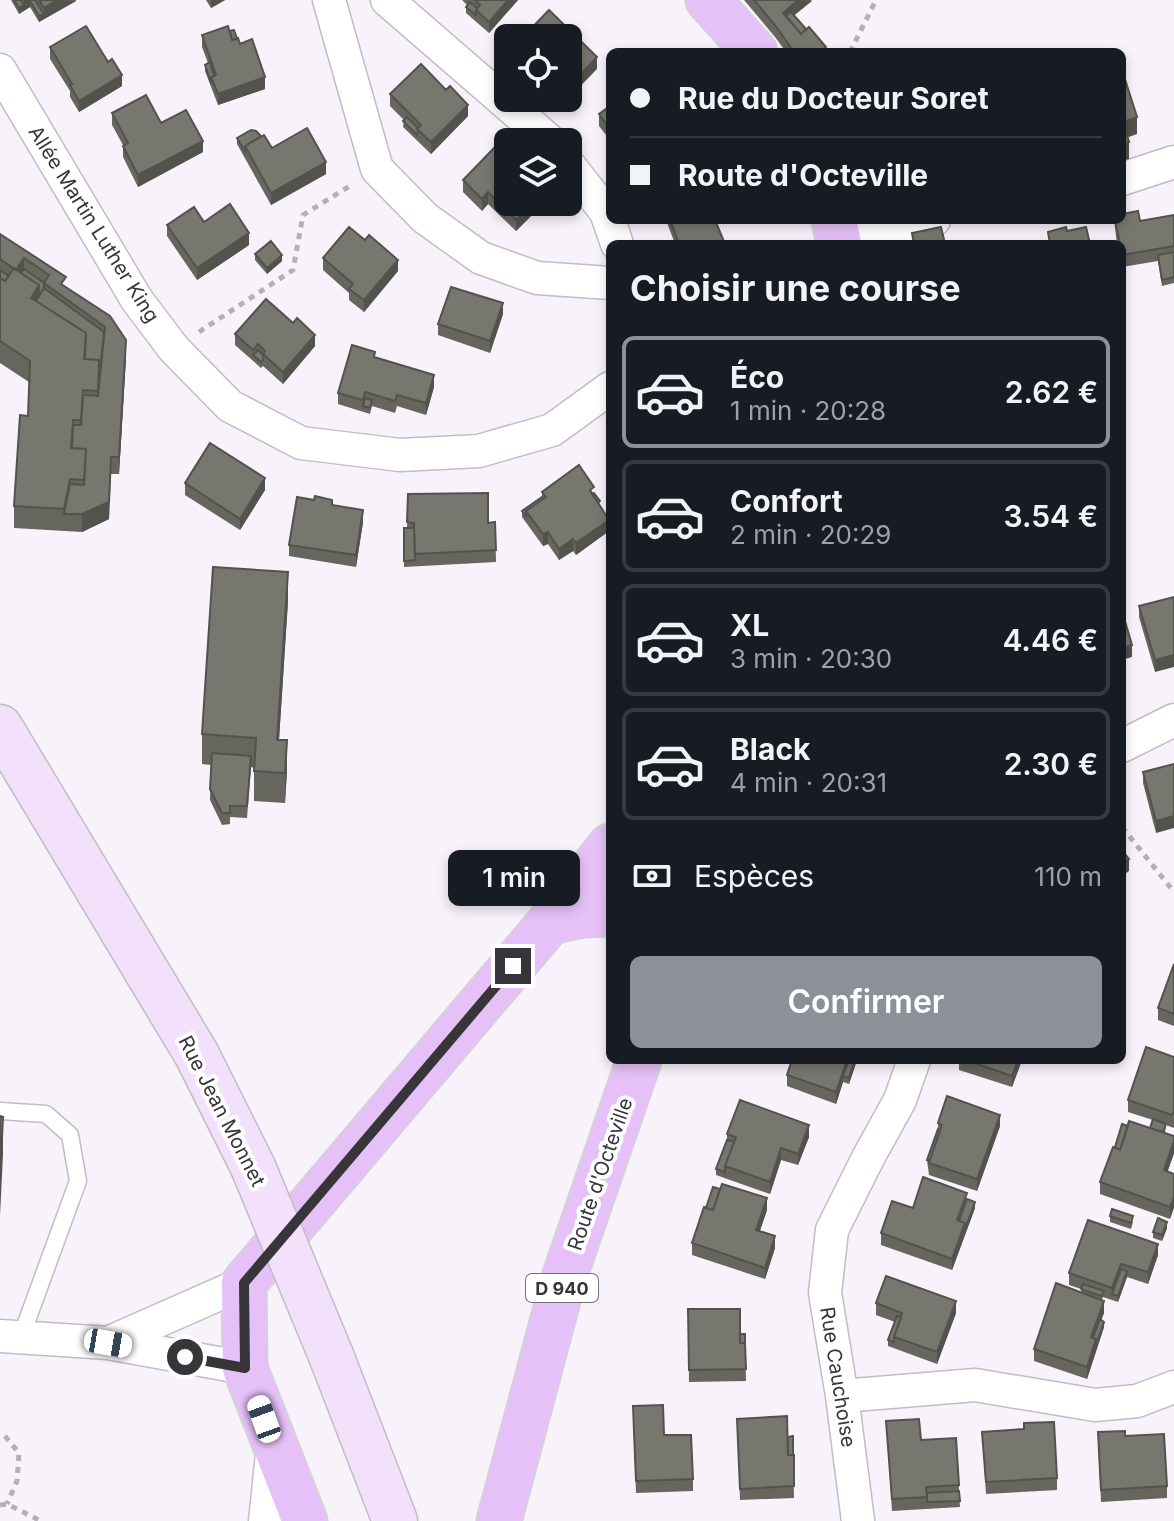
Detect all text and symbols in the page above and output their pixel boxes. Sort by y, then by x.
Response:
map controls [494,24,582,216]
button: locate [494,24,582,112]
text: Rue du Docteur Soret [678,80,989,116]
street label: Allée Martin Luther King [24,121,164,327]
button: layers [494,128,582,216]
text: Route d'Octeville [678,157,928,193]
text: Choisir une course [630,266,961,310]
icon: car [634,356,706,428]
text: Éco [730,359,784,395]
text: 2.62 € [1005,374,1098,410]
text: 1 min · 20:28 [730,395,886,426]
icon: car [634,480,706,552]
text: Confort [730,483,843,519]
text: 3.54 € [1004,498,1098,534]
text: 2 min · 20:29 [730,519,891,550]
icon: car [634,604,706,676]
text: XL [730,607,769,643]
text: 4.46 € [1002,622,1098,658]
text: 3 min · 20:30 [730,643,892,674]
icon: car [634,728,706,800]
text: Black [730,731,810,767]
text: 2.30 € [1004,746,1098,782]
text: 4 min · 20:31 [730,767,887,798]
callout: 1 min [447,850,579,906]
icon: cash [630,854,674,898]
text: Espèces [694,858,814,894]
text: 110 m [1034,861,1102,892]
text: 1 min [482,862,546,893]
route end [495,948,531,984]
button: Confirmer [630,956,1102,1048]
street label: Rue Jean Monnet [174,1032,271,1191]
street label: Route d'Octeville [563,1094,637,1254]
road number: D 940 [526,1274,598,1302]
street label: Rue Cauchoise [815,1305,861,1449]
car [82,1327,134,1359]
route start [167,1339,203,1375]
car [245,1392,283,1446]

